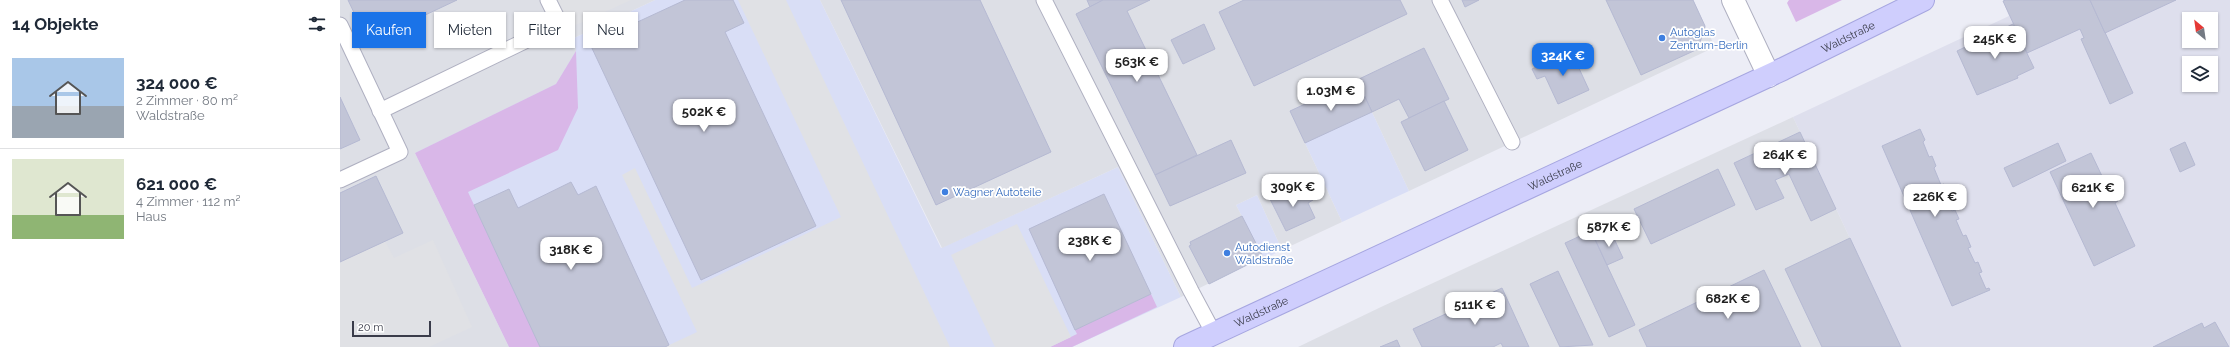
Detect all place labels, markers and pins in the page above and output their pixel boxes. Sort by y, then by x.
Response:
place label: Autoglas Zentrum-Berlin [1670,26,1748,52]
pin: 245K € [1962,26,2028,60]
marker: Autoglas Zentrum-Berlin [1657,33,1667,43]
pin: 324K € [1530,43,1596,77]
pin: 563K € [1104,49,1170,83]
pin: 1.03M € [1294,78,1368,112]
pin: 502K € [671,99,737,133]
pin: 264K € [1752,142,1818,176]
pin: 309K € [1260,174,1326,208]
pin: 621K € [2060,175,2126,209]
pin: 226K € [1902,184,1968,218]
place label: Wagner Autoteile [953,186,1042,199]
marker: Wagner Autoteile [940,187,950,197]
pin: 587K € [1576,214,1642,248]
pin: 238K € [1057,228,1123,262]
pin: 318K € [538,237,604,271]
place label: Autodienst Waldstraße [1235,241,1294,267]
marker: Autodienst Waldstraße [1222,248,1232,258]
pin: 682K € [1695,286,1761,320]
pin: 511K € [1442,292,1508,326]

